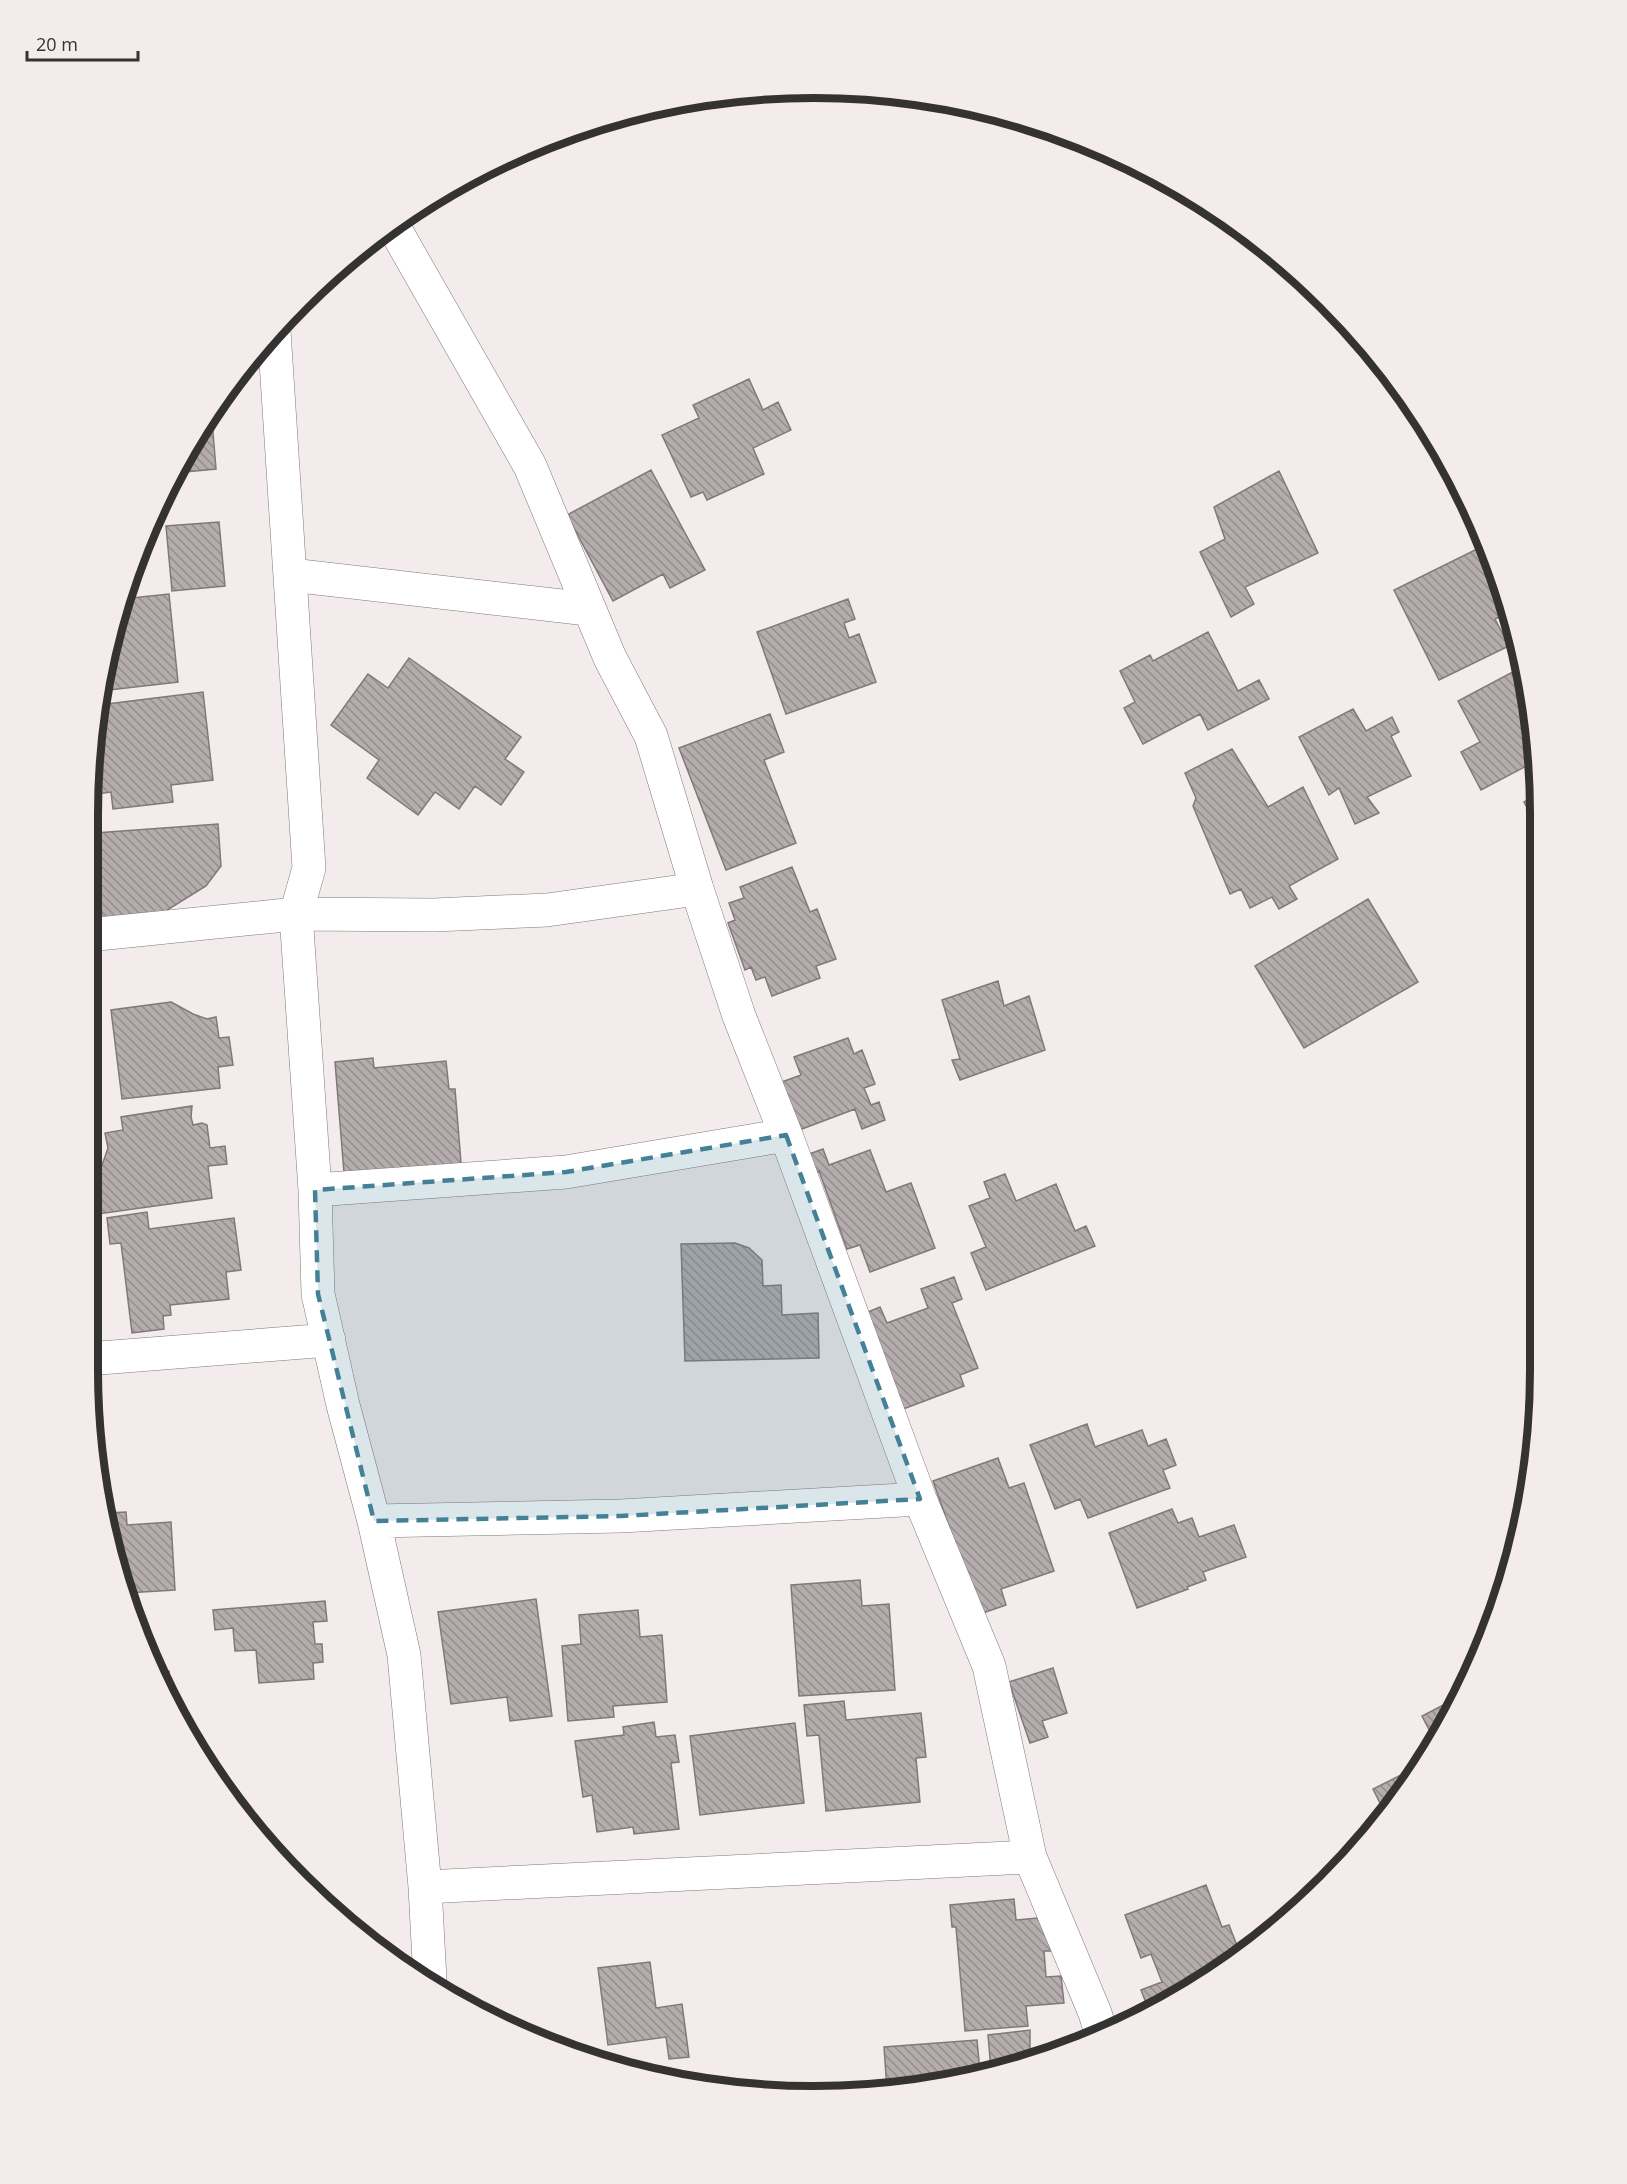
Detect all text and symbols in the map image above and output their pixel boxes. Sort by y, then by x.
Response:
scale bar [27,24,138,62]
text: 20 m [36,32,78,56]

